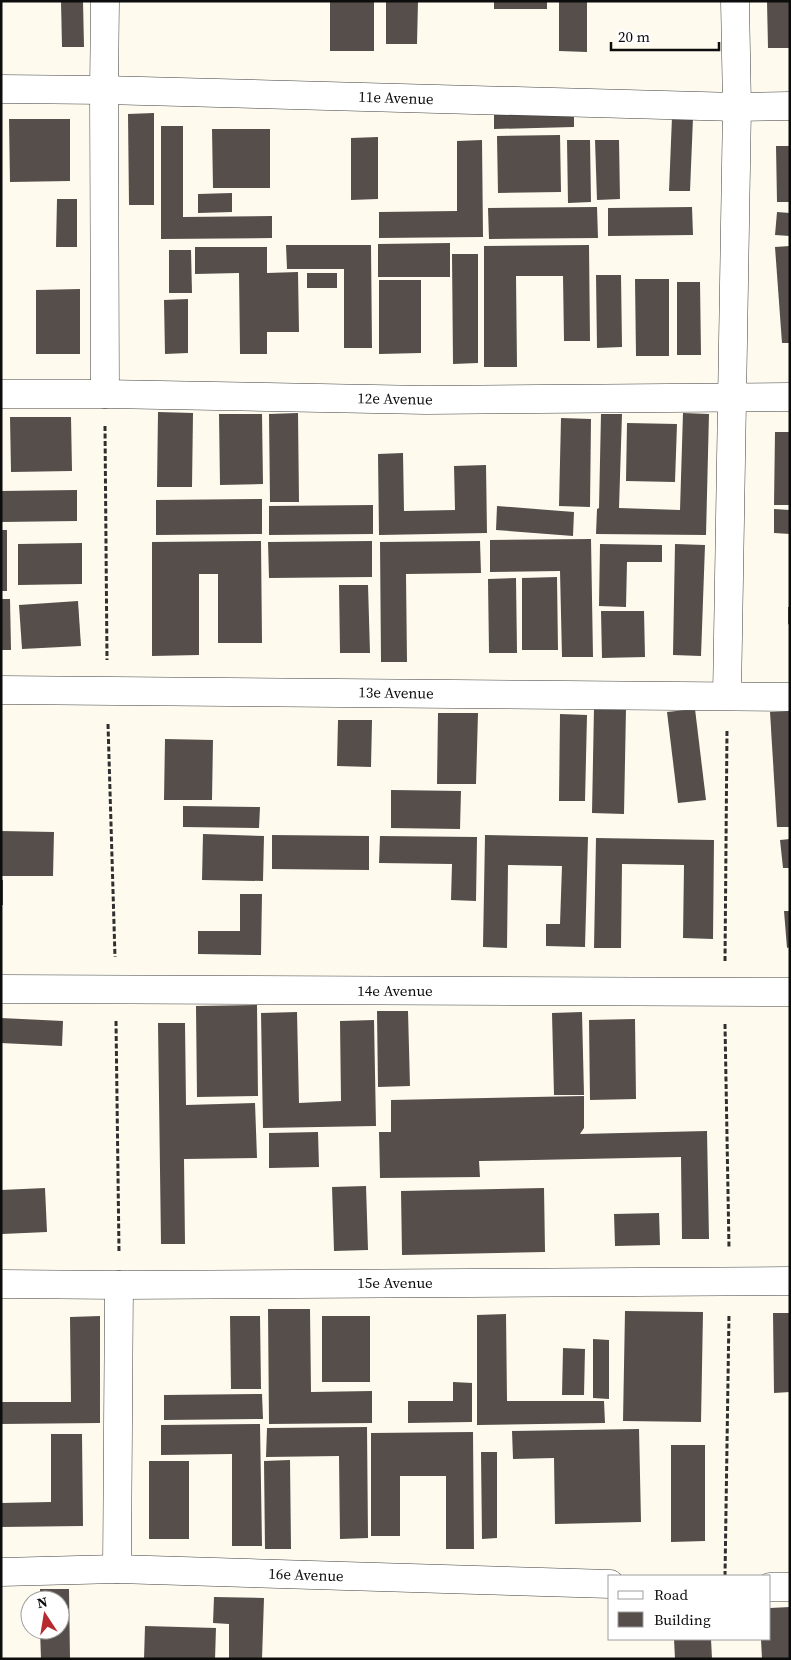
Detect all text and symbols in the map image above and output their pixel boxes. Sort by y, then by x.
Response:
scale bar [611,20,718,52]
text: 20 m [618,26,650,47]
street label: 11e Avenue [358,86,434,109]
street label: 12e Avenue [357,387,433,410]
street label: 13e Avenue [358,681,434,704]
street label: 14e Avenue [357,980,433,1001]
street label: 15e Avenue [357,1272,433,1293]
street label: 16e Avenue [268,1563,344,1586]
legend [608,1575,771,1640]
text: Road [654,1584,688,1605]
north arrow [20,1590,70,1640]
text: N [35,1591,49,1613]
text: Building [654,1609,711,1630]

